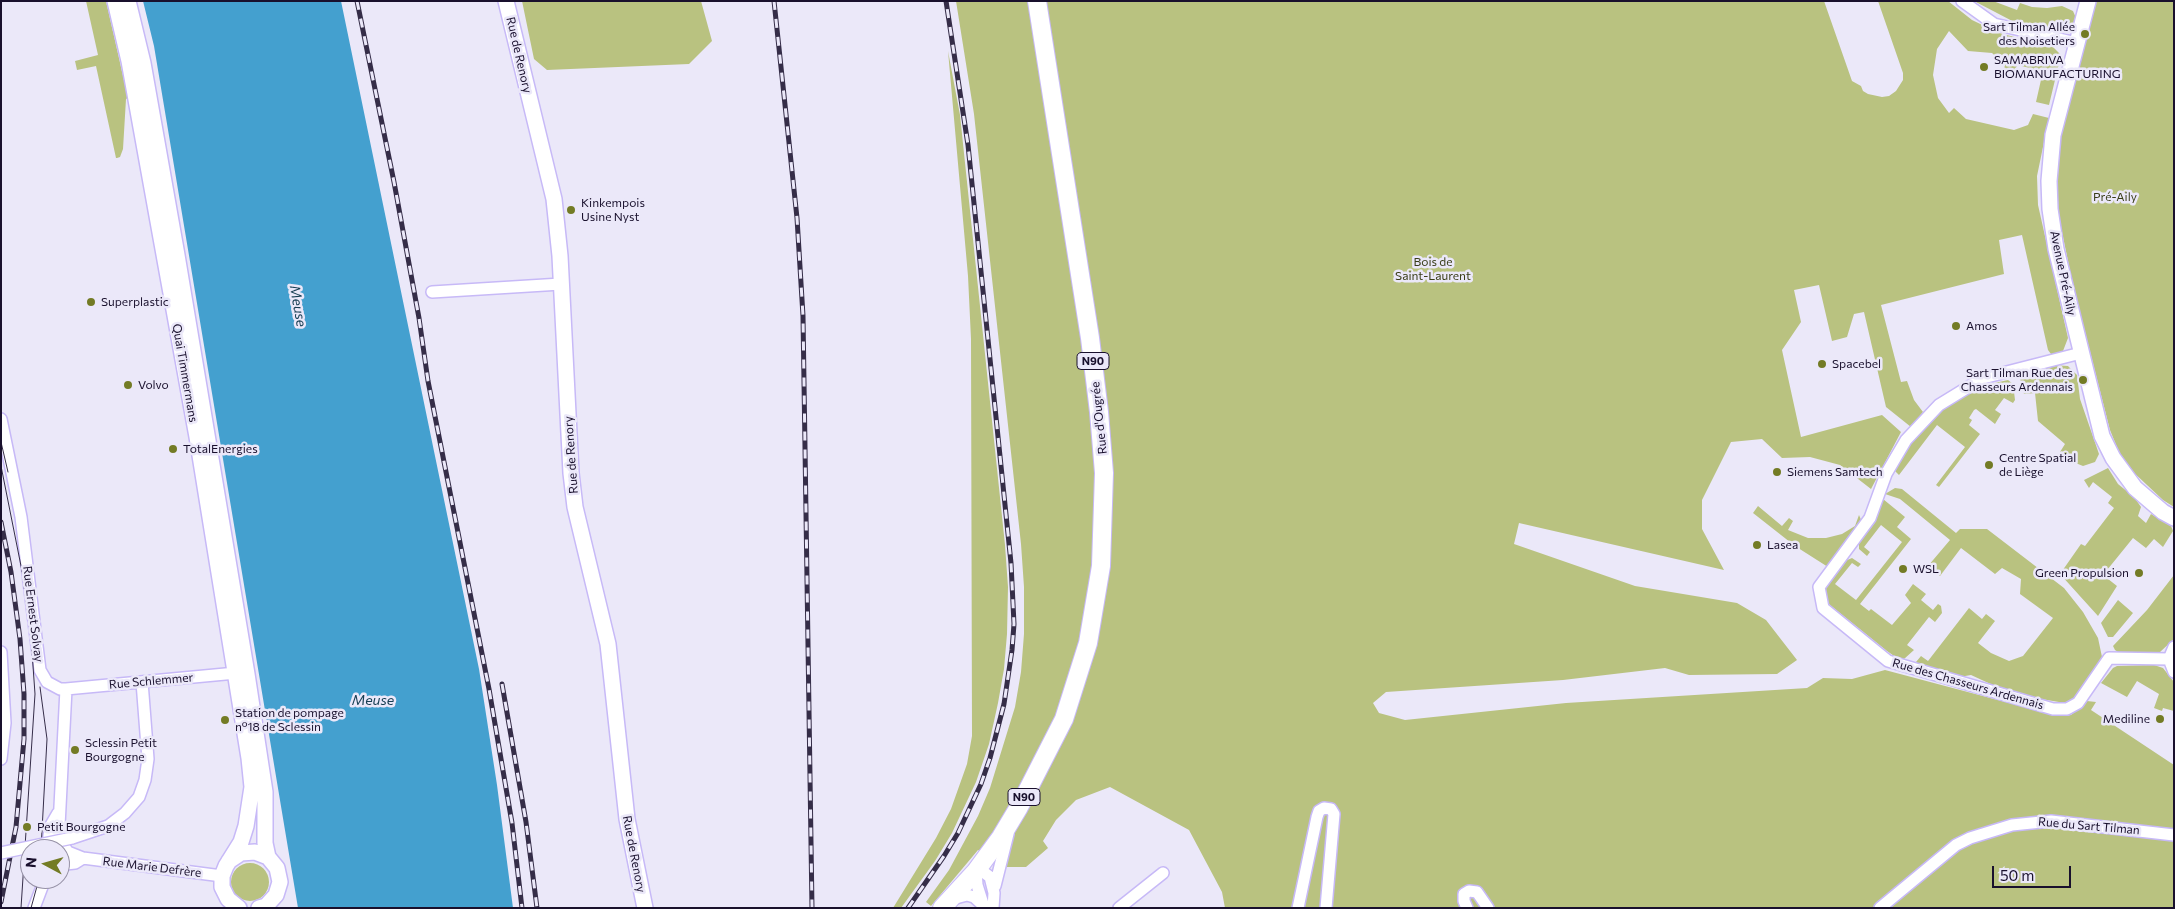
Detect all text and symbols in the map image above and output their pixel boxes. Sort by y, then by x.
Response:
street label: Rue de Renory [503,15,535,95]
place label: Sart Tilman Allée des Noisetiers [1983,20,2075,48]
marker: Sart Tilman Allée des Noisetiers [2079,28,2091,40]
place label: SAMABRIVA BIOMANUFACTURING [1994,53,2121,81]
marker: SAMABRIVA BIOMANUFACTURING [1978,61,1990,73]
park label: Pré-Aily [2093,190,2137,204]
place label: Kinkempois Usine Nyst [581,196,645,224]
marker: Kinkempois Usine Nyst [565,204,577,216]
street label: Avenue Pré-Aily [2047,229,2079,317]
park label: Bois de Saint-Laurent [1395,255,1471,283]
water label: Meuse [286,284,310,328]
place label: Superplastic [101,295,169,309]
marker: Superplastic [85,296,97,308]
place label: Amos [1966,319,1997,333]
marker: Amos [1950,320,1962,332]
street label: Quai Timmermans [169,322,201,424]
road number: N90 [1077,352,1109,370]
place label: Spacebel [1832,357,1881,371]
marker: Spacebel [1816,358,1828,370]
place label: Sart Tilman Rue des Chasseurs Ardennais [1961,366,2073,394]
marker: Sart Tilman Rue des Chasseurs Ardennais [2077,374,2089,386]
place label: Volvo [138,378,169,392]
marker: Volvo [122,379,134,391]
street label: Rue d'Ougrée [1088,381,1110,455]
street label: Rue de Renory [561,416,581,494]
place label: TotalEnergies [183,442,258,456]
marker: TotalEnergies [167,443,179,455]
place label: Centre Spatial de Liège [1999,451,2076,479]
marker: Centre Spatial de Liège [1983,459,1995,471]
place label: Siemens Samtech [1787,465,1883,479]
marker: Siemens Samtech [1771,466,1783,478]
place label: Lasea [1767,538,1798,552]
marker: Lasea [1751,539,1763,551]
place label: WSL [1913,562,1939,576]
marker: WSL [1897,563,1909,575]
street label: Rue Ernest Solvay [20,565,46,663]
place label: Green Propulsion [2035,566,2129,580]
marker: Green Propulsion [2133,567,2145,579]
street label: Rue des Chasseurs Ardennais [1891,655,2045,713]
street label: Rue Schlemmer [108,670,194,692]
water label: Meuse [352,692,394,708]
place label: Station de pompage n°18 de Sclessin [235,706,344,734]
place label: Mediline [2103,712,2150,726]
marker: Mediline [2154,713,2166,725]
marker: Station de pompage n°18 de Sclessin [219,714,231,726]
place label: Sclessin Petit Bourgogne [85,736,157,764]
marker: Sclessin Petit Bourgogne [69,744,81,756]
road number: N90 [1008,789,1040,806]
street label: Rue de Renory [620,814,648,894]
street label: Rue du Sart Tilman [2038,814,2140,838]
place label: Petit Bourgogne [37,820,125,834]
marker: Petit Bourgogne [21,821,33,833]
north arrow [20,839,70,889]
street label: Rue Marie Defrère [102,854,202,880]
text: N [22,856,40,869]
scale bar [1995,856,2074,888]
text: 50 m [2000,866,2034,884]

